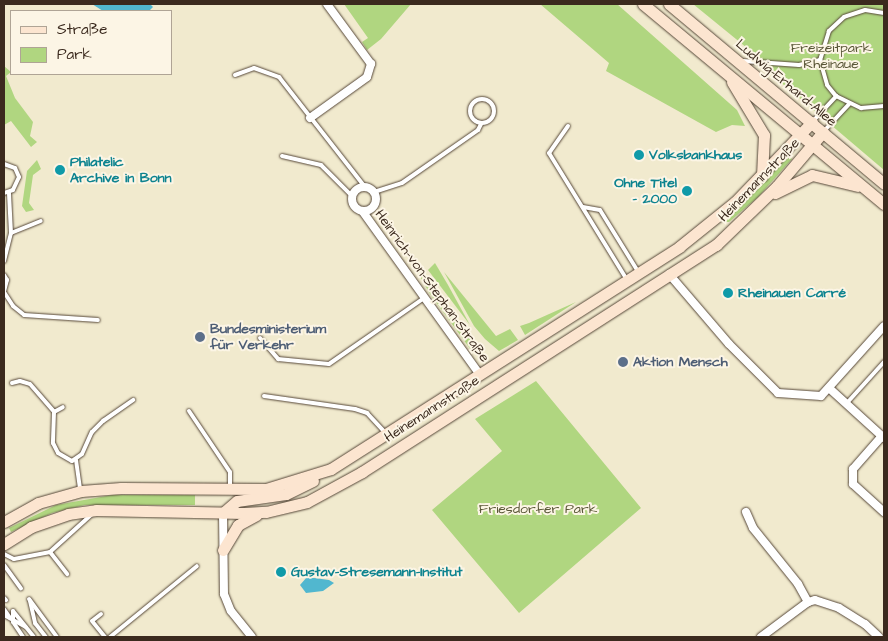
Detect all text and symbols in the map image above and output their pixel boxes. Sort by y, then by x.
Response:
legend [10,10,172,75]
text: Straße [57,19,107,40]
street label: Ludwig-Erhard-Allee [732,36,840,130]
park label: Freizeitpark Rheinaue [791,40,871,72]
text: Park [57,44,92,65]
street label: Heinemannstraße [715,135,803,225]
place label: Volksbankhaus [649,147,742,163]
marker: Volksbankhaus [633,149,645,161]
place label: Philatelic Archive in Bonn [70,154,172,186]
marker: Philatelic Archive in Bonn [54,164,66,176]
place label: Ohne Titel – 2000 [614,175,677,208]
marker: Ohne Titel – 2000 [681,185,693,197]
street label: Heinrich-von-Stephan-Straße [371,207,493,365]
place label: Rheinauen Carré [738,285,846,301]
marker: Rheinauen Carré [722,287,734,299]
place label: Bundesministerium für Verkehr [210,321,326,354]
marker: Bundesministerium für Verkehr [194,331,206,343]
place label: Aktion Mensch [633,354,728,370]
marker: Aktion Mensch [617,356,629,368]
street label: Heinemannstraße [381,372,483,446]
park label: Friesdorfer Park [479,501,597,517]
place label: Gustav-Stresemann-Institut [291,564,462,580]
marker: Gustav-Stresemann-Institut [275,566,287,578]

